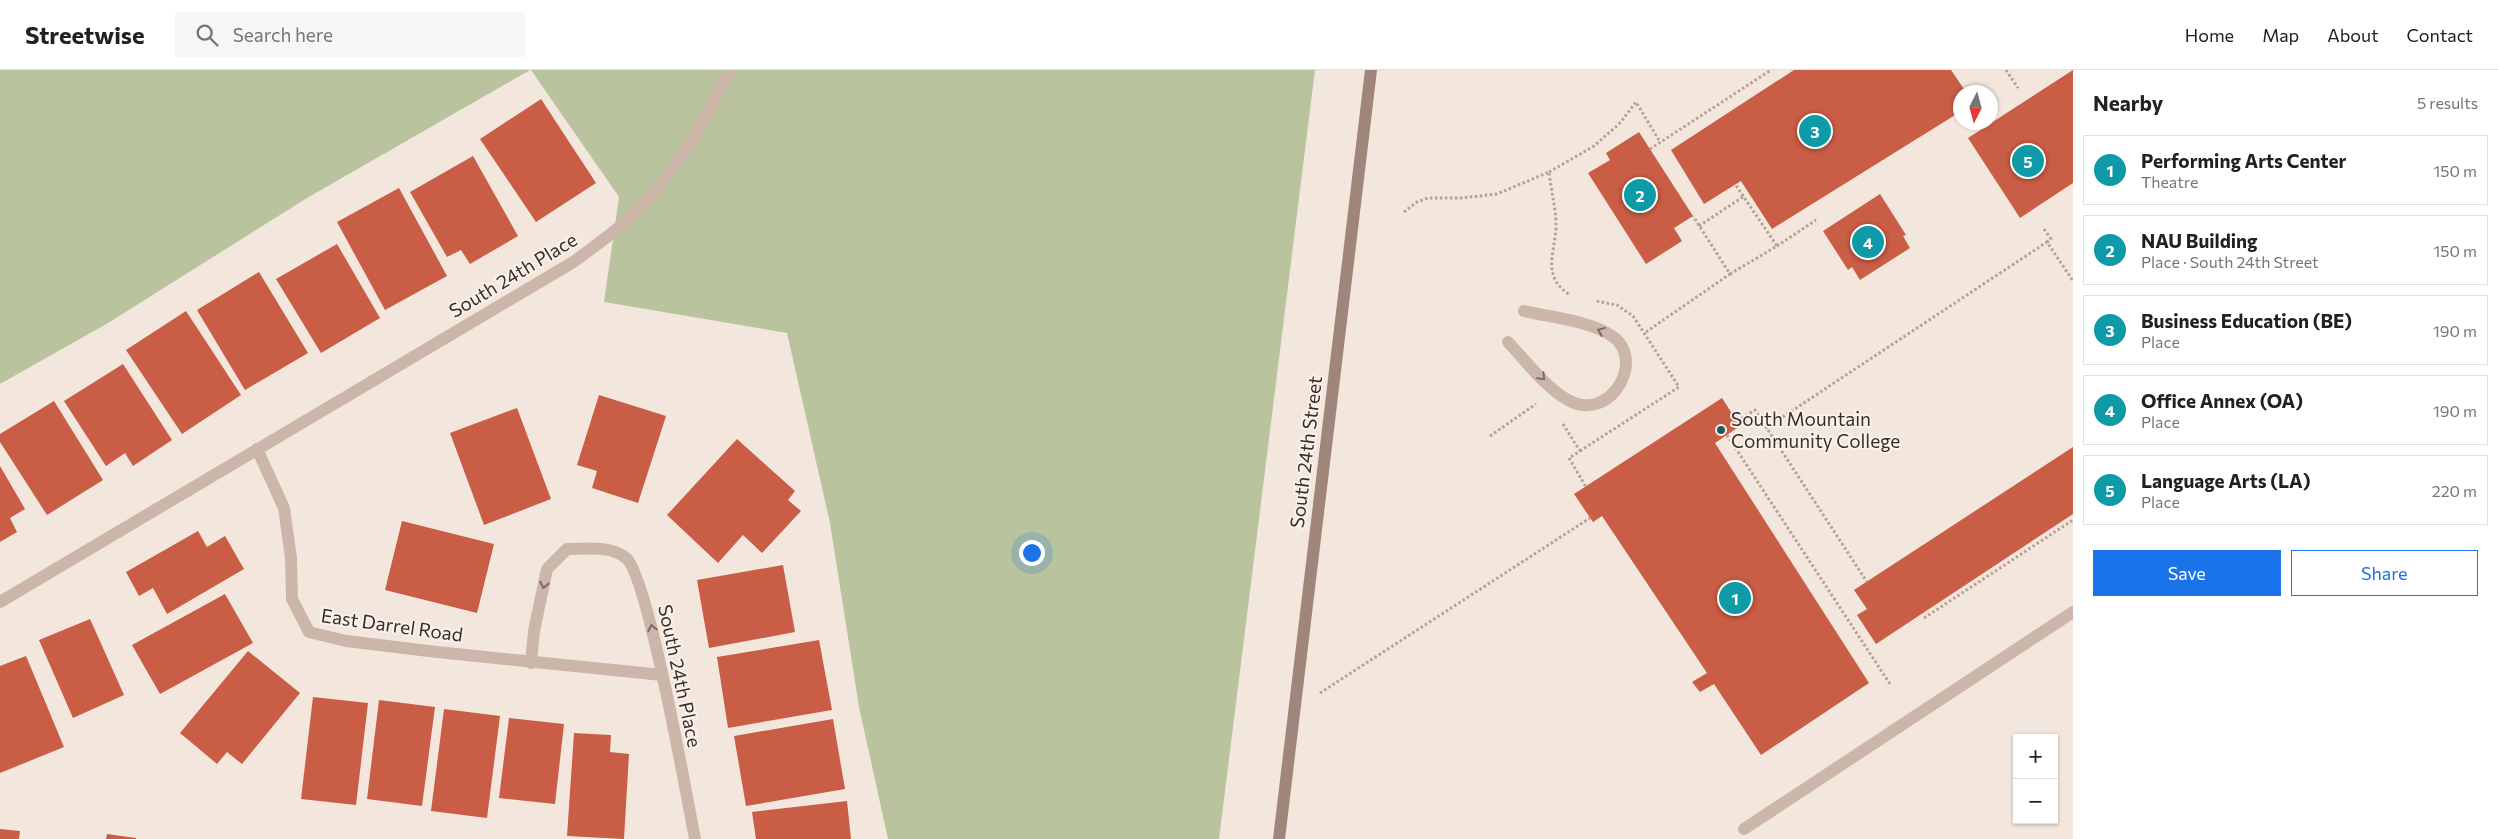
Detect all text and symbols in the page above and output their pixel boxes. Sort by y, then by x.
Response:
search box [175,12,525,57]
text: Streetwise [25,20,145,49]
icon: search [193,21,221,49]
text: Search here [233,23,333,46]
text: Home [2185,24,2234,46]
text: Map [2262,24,2299,46]
text: About [2327,24,2379,46]
text: Contact [2407,24,2473,46]
north arrow [1953,85,1998,130]
text: Nearby [2093,90,2163,115]
text: 5 results [2417,93,2478,112]
pin: 3 [1799,112,1831,150]
pin: 5 [2012,142,2044,180]
text: Performing Arts Center [2141,149,2346,172]
text: 1 [2106,161,2114,180]
text: 150 m [2434,161,2477,180]
text: Theatre [2141,172,2198,191]
pin: 2 [1624,176,1656,214]
pin: 4 [1852,223,1884,261]
street label: South 24th Place [444,227,581,322]
text: NAU Building [2141,229,2258,252]
text: 2 [2105,241,2115,260]
text: 150 m [2434,241,2477,260]
text: Place · South 24th Street [2141,252,2319,271]
text: Business Education (BE) [2141,309,2352,332]
text: 3 [2105,321,2115,340]
text: 190 m [2433,321,2477,340]
one-way arrow [1597,327,1606,337]
text: Place [2141,332,2180,351]
one-way arrow [1536,371,1545,380]
street label: South 24th Street [1285,374,1326,529]
text: Office Annex (OA) [2141,389,2303,412]
text: 4 [2105,401,2115,420]
text: 190 m [2433,401,2477,420]
place label: South Mountain Community College [1731,407,1900,452]
text: Place [2141,412,2180,431]
marker: South Mountain Community College [1715,424,1727,436]
text: Language Arts (LA) [2141,469,2311,492]
text: 5 [2105,481,2115,500]
text: 220 m [2432,481,2477,500]
text: Place [2141,492,2180,511]
your location [1019,540,1045,566]
button: Save [2093,550,2281,596]
button: Share [2291,550,2478,596]
pin: 1 [1719,579,1751,617]
one-way arrow [539,580,549,589]
street label: South 24th Place [654,602,707,749]
street label: East Darrel Road [320,603,464,646]
one-way arrow [647,623,658,632]
map controls [2013,734,2058,824]
button: + [2013,734,2058,779]
button: − [2013,779,2058,824]

